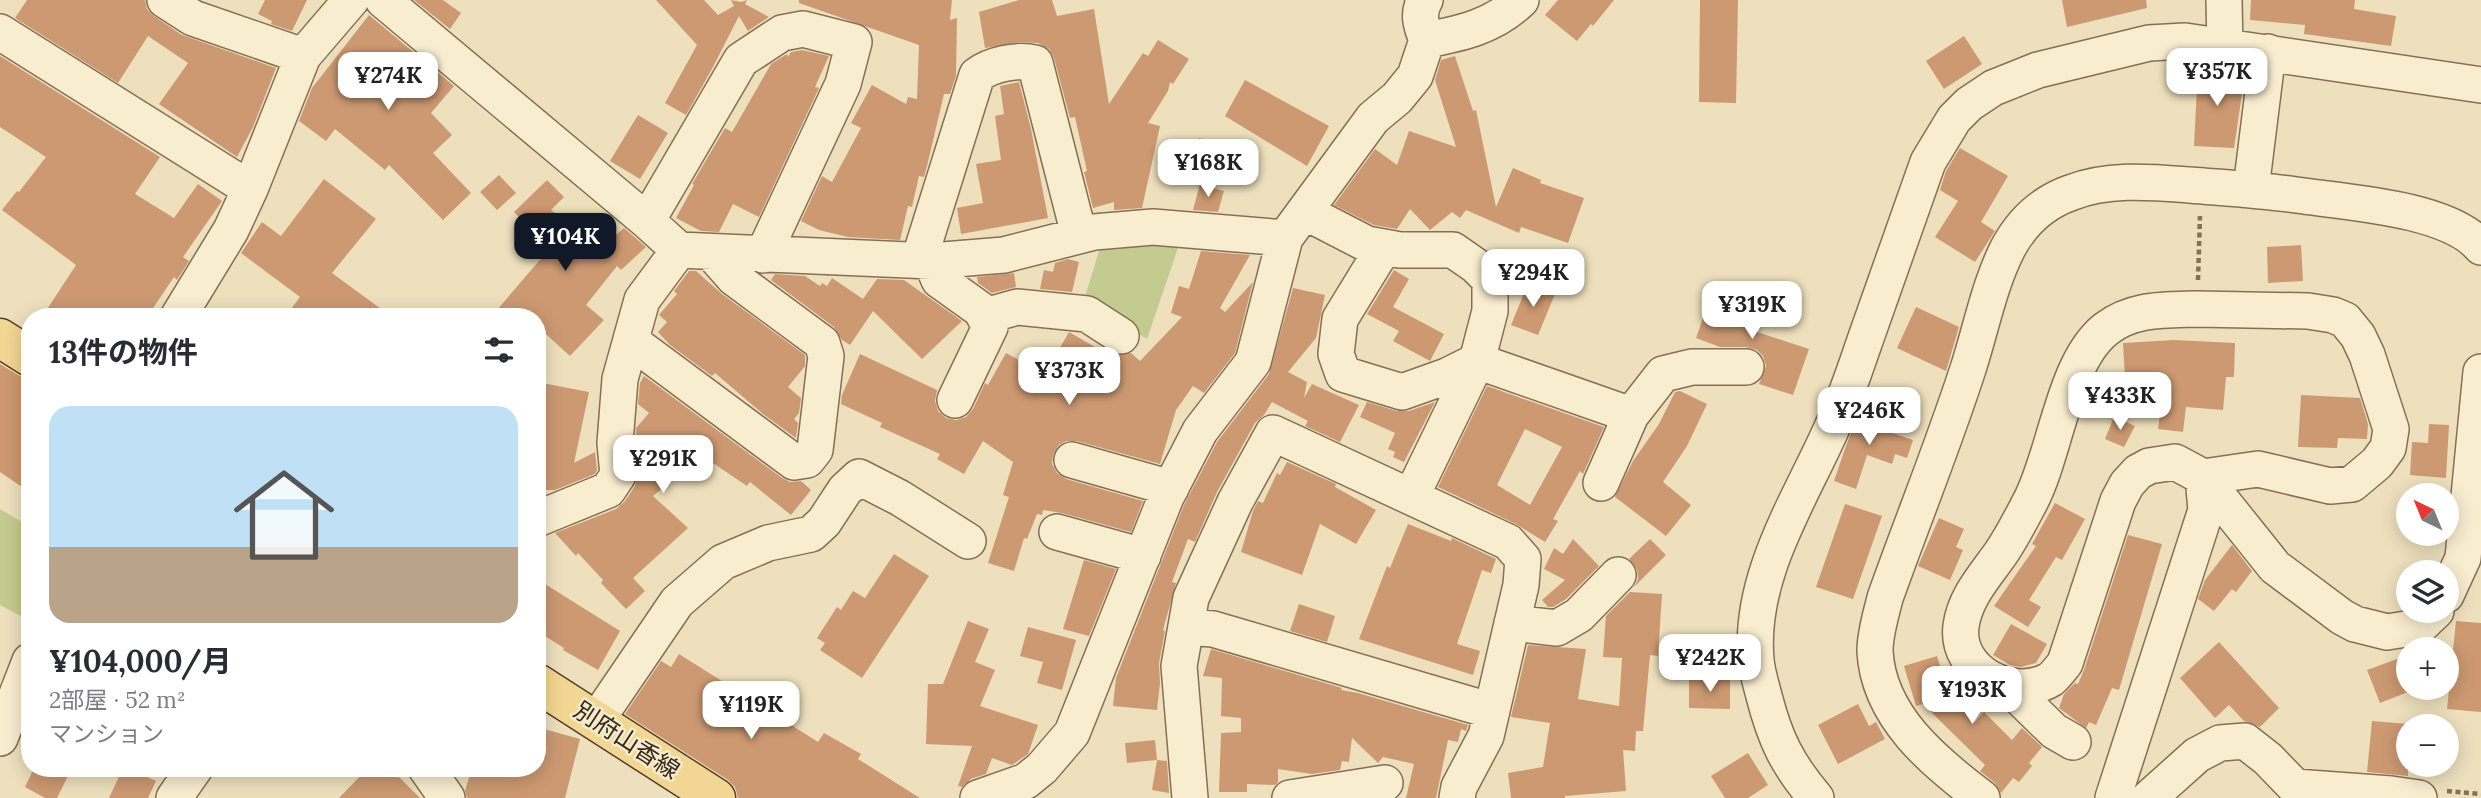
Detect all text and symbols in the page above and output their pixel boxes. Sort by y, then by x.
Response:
pin: ¥357K [2168,48,2266,108]
pin: ¥274K [339,52,437,112]
text: ¥357K [2182,56,2252,85]
text: ¥274K [354,60,422,89]
pin: ¥168K [1159,140,1257,199]
text: ¥168K [1174,147,1242,176]
pin: ¥104K [516,214,614,273]
text: ¥104K [530,221,600,250]
pin: ¥294K [1484,250,1582,309]
text: ¥294K [1497,257,1569,286]
pin: ¥319K [1703,282,1801,341]
text: ¥319K [1718,289,1786,318]
icon: filters [480,331,518,369]
text: 13件の物件 [49,333,198,371]
pin: ¥373K [1020,348,1118,407]
text: ¥373K [1034,355,1104,384]
pin: ¥433K [2071,372,2169,432]
text: ¥433K [2084,380,2156,409]
pin: ¥246K [1820,388,1918,447]
text: ¥246K [1833,395,1905,424]
pin: ¥291K [614,435,712,495]
text: ¥291K [629,443,697,472]
icon: home [221,452,347,578]
north arrow [2396,483,2459,546]
map controls [2396,483,2459,777]
button: layers [2396,560,2459,623]
pin: ¥242K [1661,634,1759,694]
button: + [2396,637,2459,700]
text: ¥104,000/月 [49,642,232,680]
text: ¥242K [1675,642,1745,671]
pin: ¥193K [1923,666,2021,726]
text: ¥193K [1938,674,2006,703]
pin: ¥119K [702,682,800,741]
text: 2部屋 · 52 m² [49,685,186,714]
text: ¥119K [719,689,783,718]
street label: 別府山香線 [568,694,686,786]
button: − [2396,714,2459,777]
text: マンション [49,719,164,748]

